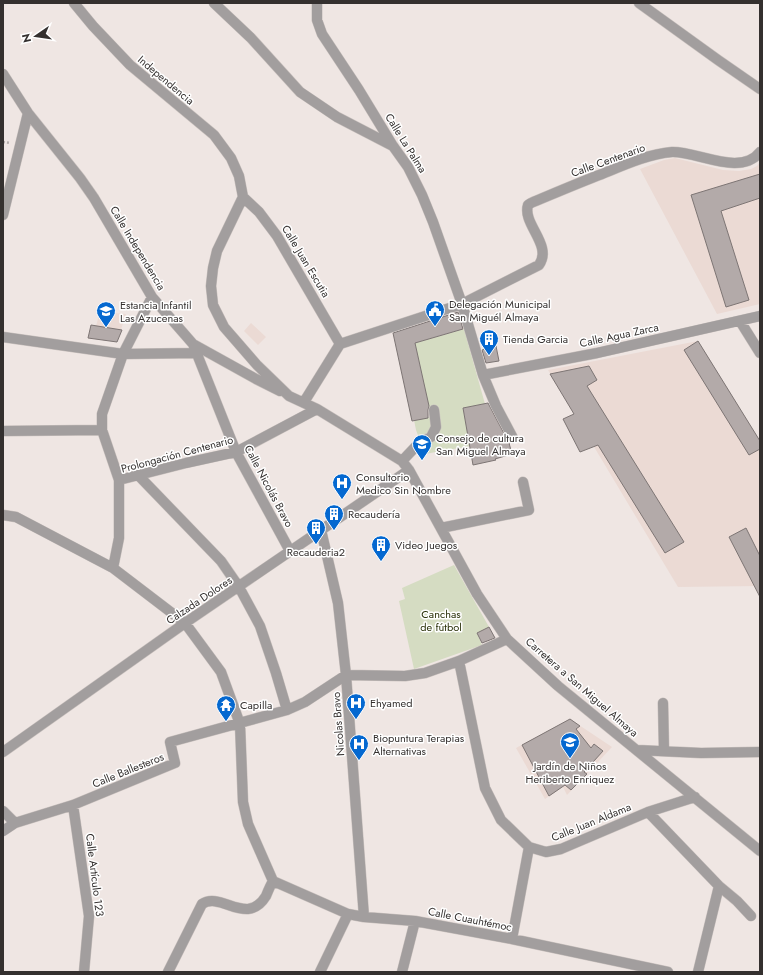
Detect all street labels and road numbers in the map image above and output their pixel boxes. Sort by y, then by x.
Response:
street label: Independencia [134,52,198,108]
street label: Calle La Palma [381,110,431,176]
street label: Calle Centenario [569,139,647,181]
street label: Calle Independencia [106,203,170,293]
street label: Calle Juan Escutia [278,222,334,300]
street label: Calle Agua Zarca [578,319,660,351]
street label: Prolongación Centenario [119,431,235,477]
street label: Calle Nicolás Bravo [241,442,297,530]
street label: Calzada Dolores [163,572,236,628]
street label: Carretera a San Miguel Almaya [522,634,642,740]
street label: Nicolas Bravo [328,692,348,756]
street label: Calle Ballesteros [90,748,167,792]
street label: Calle Juan Aldama [549,799,633,845]
street label: Calle Artículo 123 [82,833,108,917]
street label: Calle Cuauhtémoc [427,903,513,935]

